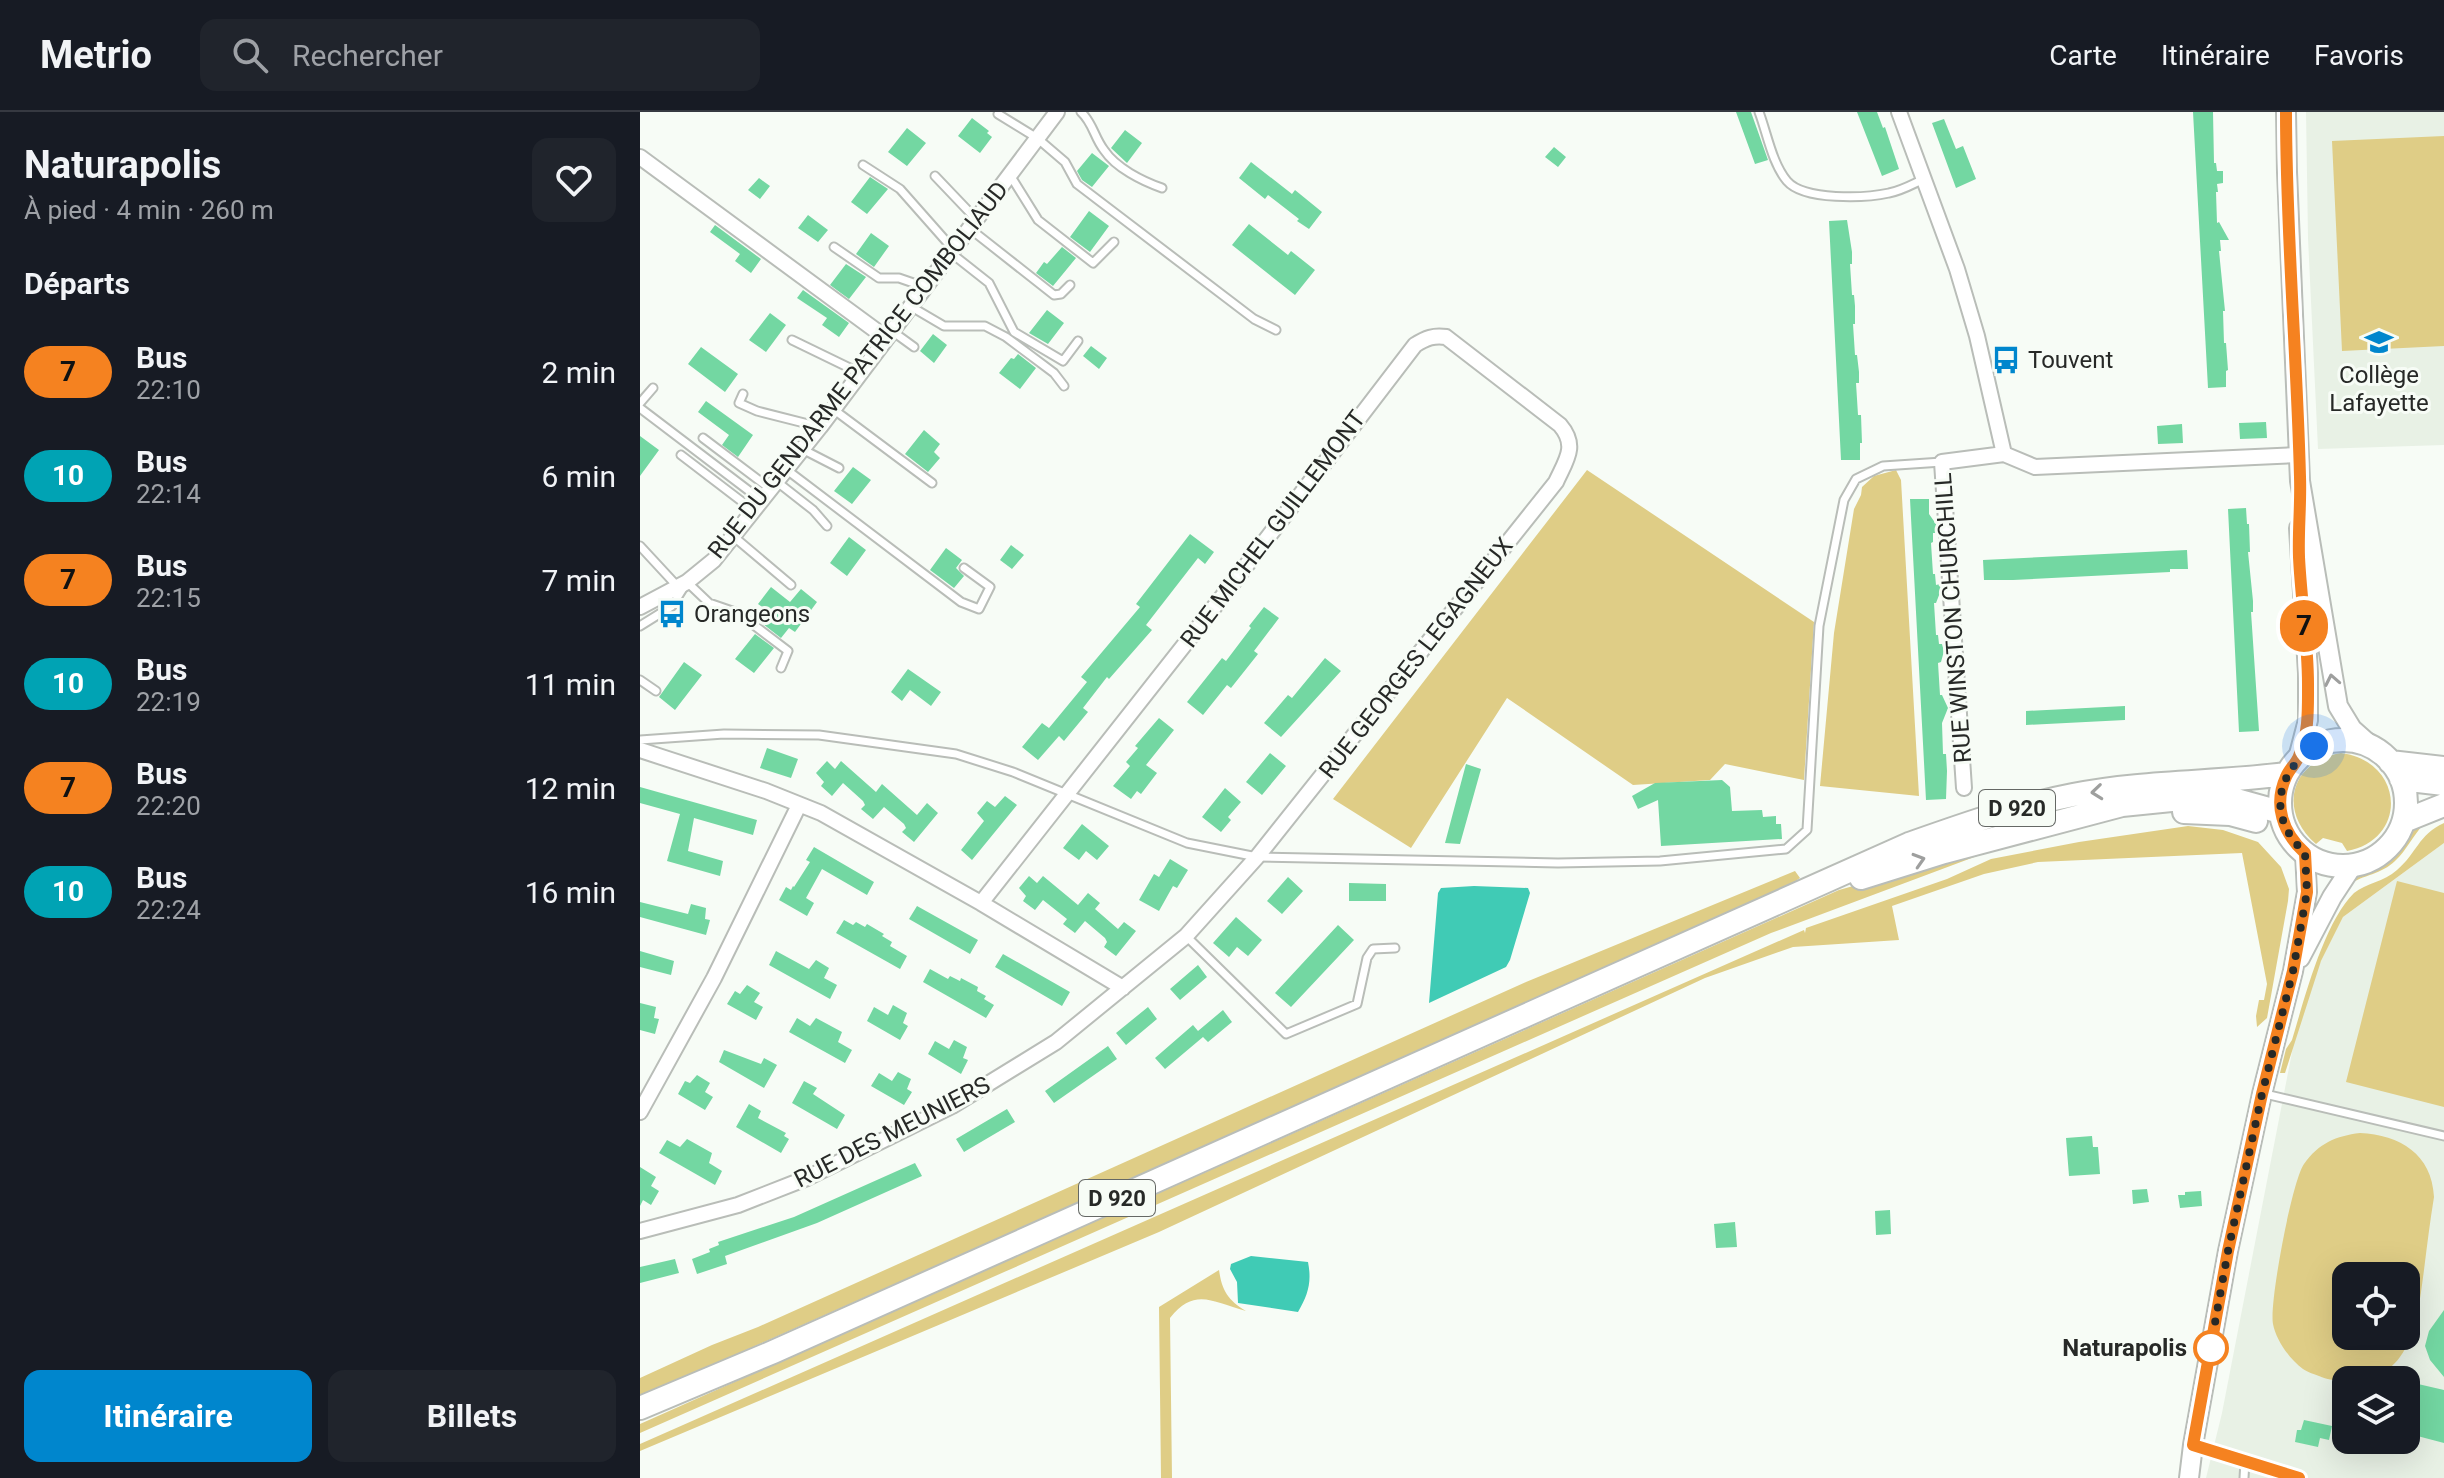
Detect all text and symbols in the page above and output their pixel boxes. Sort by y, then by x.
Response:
search box [200,19,760,91]
text: Metrio [40,33,152,77]
icon: search [228,33,272,77]
text: Rechercher [292,38,443,73]
text: Carte [2049,39,2117,72]
text: Itinéraire [2161,39,2270,72]
text: Favoris [2314,39,2404,72]
button: heart [532,138,616,222]
text: Naturapolis [24,143,221,187]
street label: RUE DU GENDARME PATRICE COMBOLIAUD [702,176,1014,564]
text: À pied · 4 min · 260 m [24,195,274,225]
text: Départs [24,266,130,301]
school or university icon: Collège Lafayette [2364,327,2394,357]
text: Bus [136,340,187,375]
bus stop icon: Touvent [1991,345,2021,375]
place label: Touvent [2028,346,2114,374]
text: 7 [60,355,76,388]
text: 2 min [542,355,616,390]
place label: Collège Lafayette [2329,361,2429,417]
text: 22:10 [136,375,201,405]
street label: RUE MICHEL GUILLEMONT [1175,405,1371,653]
text: Bus [136,444,187,479]
text: 10 [52,459,84,492]
text: 6 min [542,459,616,494]
street label: RUE WINSTON CHURCHILL [1929,472,1977,764]
text: 22:14 [136,479,201,509]
street label: RUE GEORGES LEGAGNEUX [1313,532,1519,784]
text: Bus [136,548,187,583]
text: 7 [60,563,76,596]
text: 7 min [542,563,616,598]
text: 22:15 [136,583,201,613]
bus stop icon: Orangeons [657,599,687,629]
place label: Orangeons [694,600,810,628]
line badge: 7 [2278,600,2330,652]
text: 7 [2296,609,2312,642]
text: Bus [136,652,187,687]
text: 10 [52,667,84,700]
text: 11 min [525,667,616,702]
one-way arrow [2325,673,2342,686]
text: 22:19 [136,687,201,717]
your location [2294,726,2334,766]
text: Bus [136,756,187,791]
text: 7 [60,771,76,804]
text: 12 min [525,771,616,806]
one-way arrow [2090,783,2103,800]
road number: D 920 [1979,790,2055,826]
text: 22:20 [136,791,201,821]
one-way arrow [1912,853,1926,869]
text: Bus [136,860,187,895]
text: 10 [52,875,84,908]
text: 16 min [525,875,616,910]
text: 22:24 [136,895,201,925]
street label: RUE DES MEUNIERS [789,1070,995,1194]
road number: D 920 [1079,1180,1155,1216]
map controls [2332,1262,2420,1454]
button: locate [2332,1262,2420,1350]
marker: Naturapolis [2194,1331,2228,1365]
place label: Naturapolis [2062,1334,2187,1362]
button: layers [2332,1366,2420,1454]
button: Itinéraire [24,1370,312,1462]
button: Billets [328,1370,616,1462]

